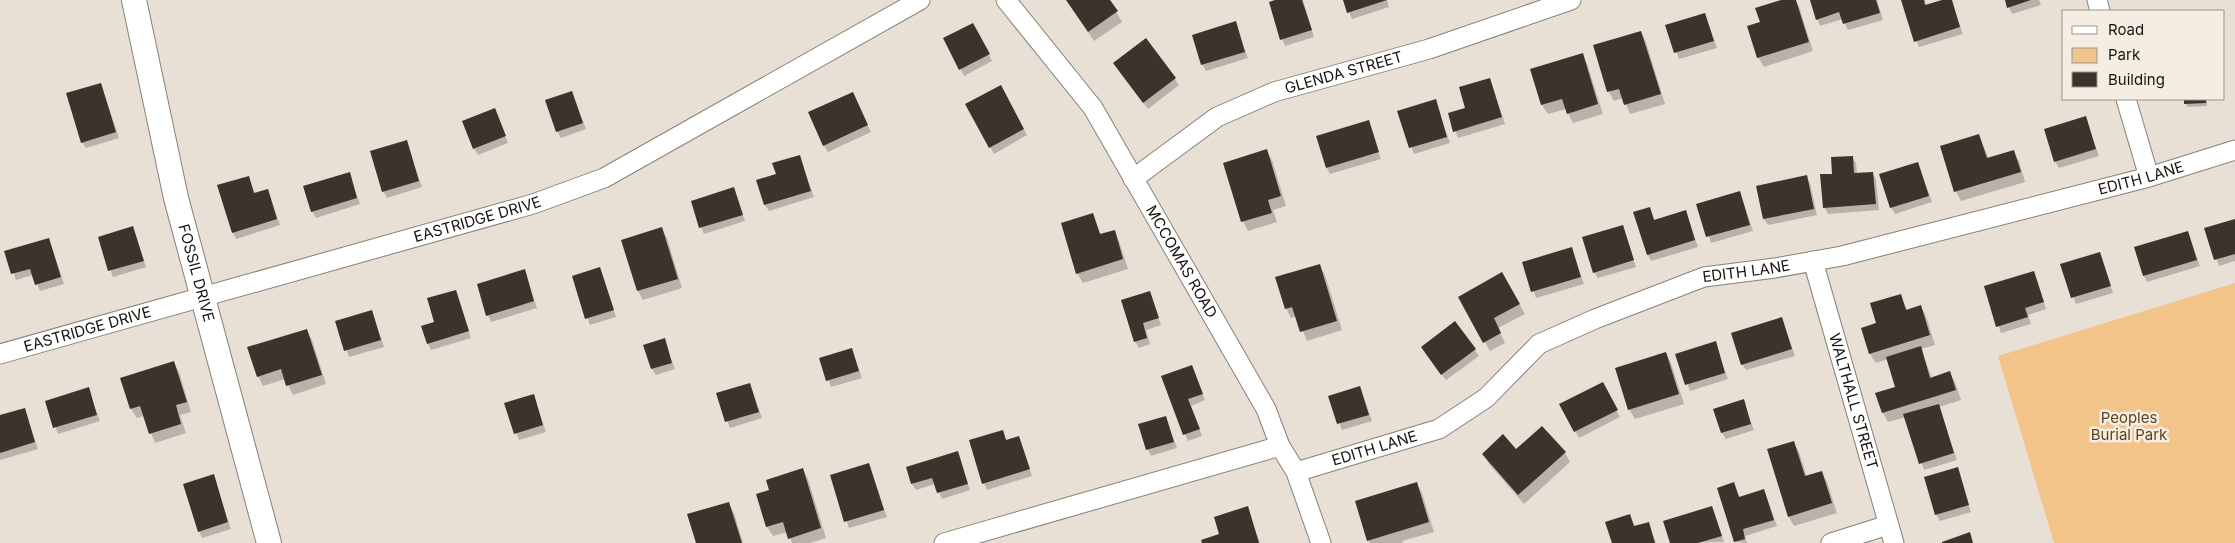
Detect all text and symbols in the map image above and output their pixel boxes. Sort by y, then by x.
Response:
legend [2062,10,2225,100]
text: Road [2108,20,2144,39]
text: Park [2108,45,2141,64]
street label: GLENDA STREET [1282,47,1405,98]
text: Building [2108,70,2165,89]
street label: EDITH LANE [2096,157,2186,199]
street label: EASTRIDGE DRIVE [411,192,544,246]
street label: MCCOMAS ROAD [1142,202,1222,321]
street label: FOSSIL DRIVE [174,222,219,324]
street label: EDITH LANE [1701,255,1791,286]
street label: EASTRIDGE DRIVE [22,302,153,356]
street label: WALTHALL STREET [1825,331,1882,471]
park label: Peoples Burial Park [2091,408,2168,444]
street label: EDITH LANE [1329,426,1419,470]

